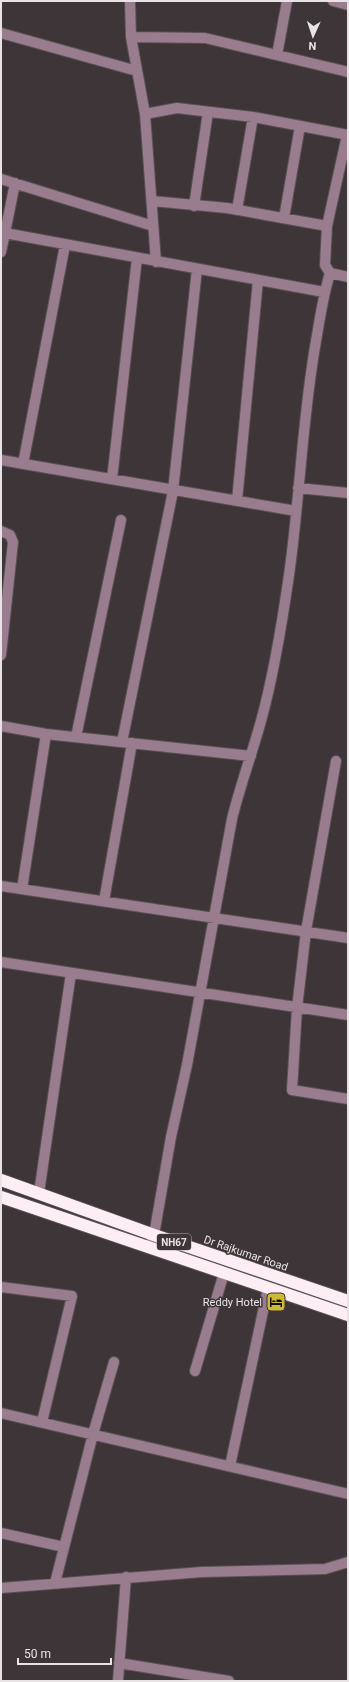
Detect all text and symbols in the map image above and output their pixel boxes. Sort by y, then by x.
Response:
north arrow [293,16,333,56]
text: N [308,39,317,52]
street label: Dr Rajkumar Road [202,1233,290,1274]
road number: NH67 [157,1234,191,1250]
hotel icon: Reddy Hotel [265,1291,287,1313]
place label: Reddy Hotel [203,1296,262,1309]
scale bar [18,1640,111,1666]
text: 50 m [24,1647,51,1661]

